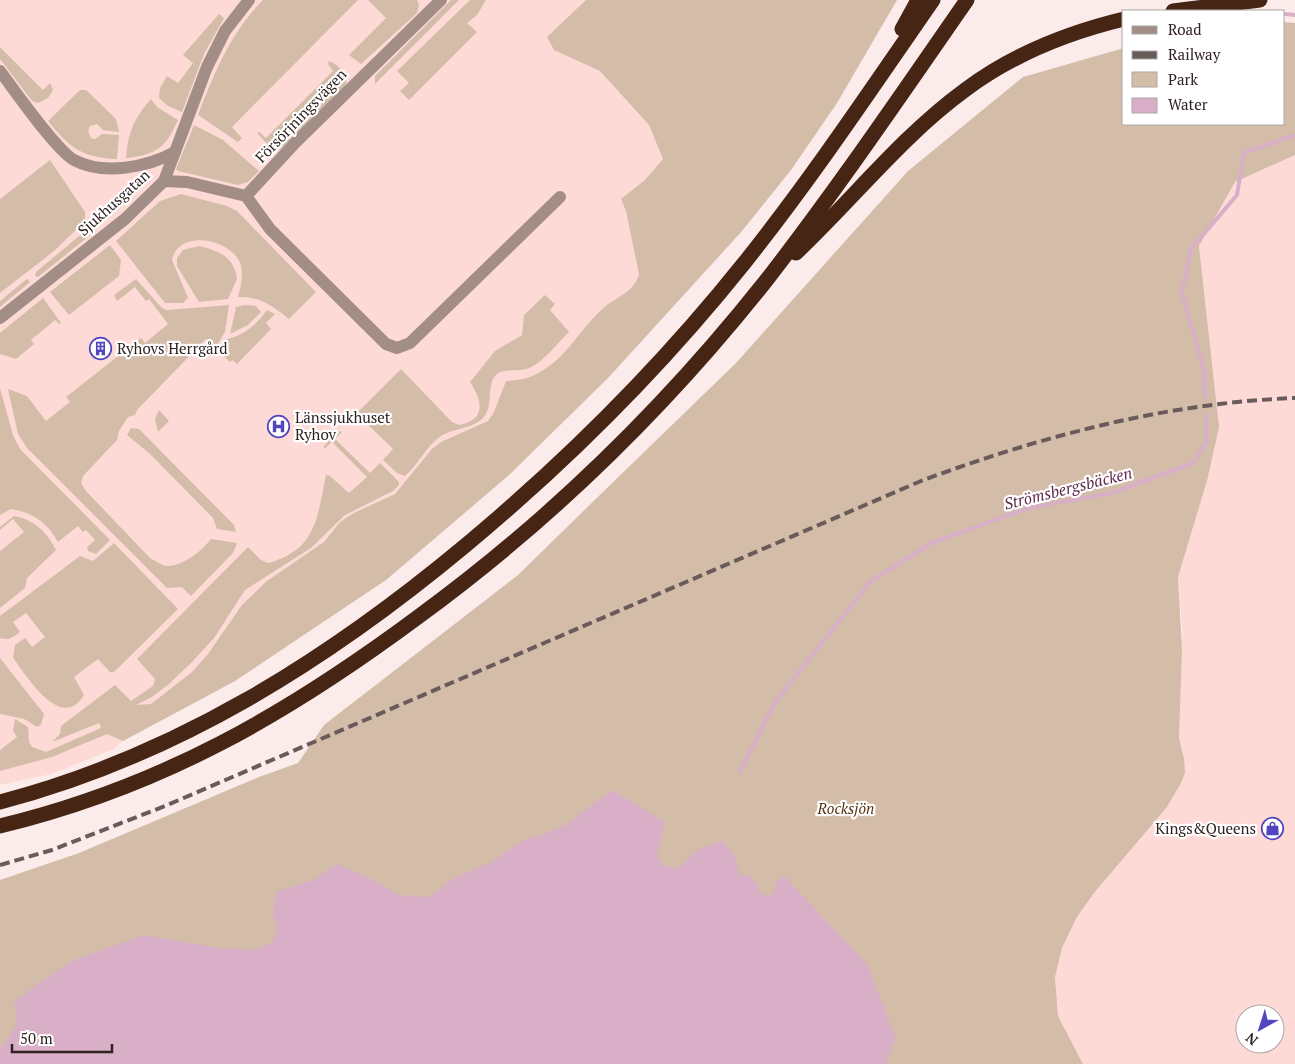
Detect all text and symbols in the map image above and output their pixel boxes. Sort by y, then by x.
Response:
legend [1122,10,1285,125]
text: Road [1168,19,1201,39]
text: Railway [1168,44,1221,64]
street label: Försörjningsvägen [250,64,350,167]
text: Park [1168,69,1198,89]
text: Water [1168,94,1208,114]
street label: Sjukhusgatan [73,165,154,240]
building icon: Ryhovs Herrgård [89,337,113,361]
place label: Ryhovs Herrgård [117,338,228,358]
place label: Länssjukhuset Ryhov [295,407,391,444]
hospital icon: Länssjukhuset Ryhov [267,415,291,439]
water label: Strömsbergsbäcken [1002,461,1134,515]
park label: Rocksjön [817,798,874,818]
shop icon: Kings&Queens [1260,817,1284,841]
place label: Kings&Queens [1155,818,1256,838]
north arrow [1235,1004,1285,1054]
scale bar [12,1022,112,1054]
text: 50 m [20,1028,53,1048]
text: N [1241,1029,1262,1050]

